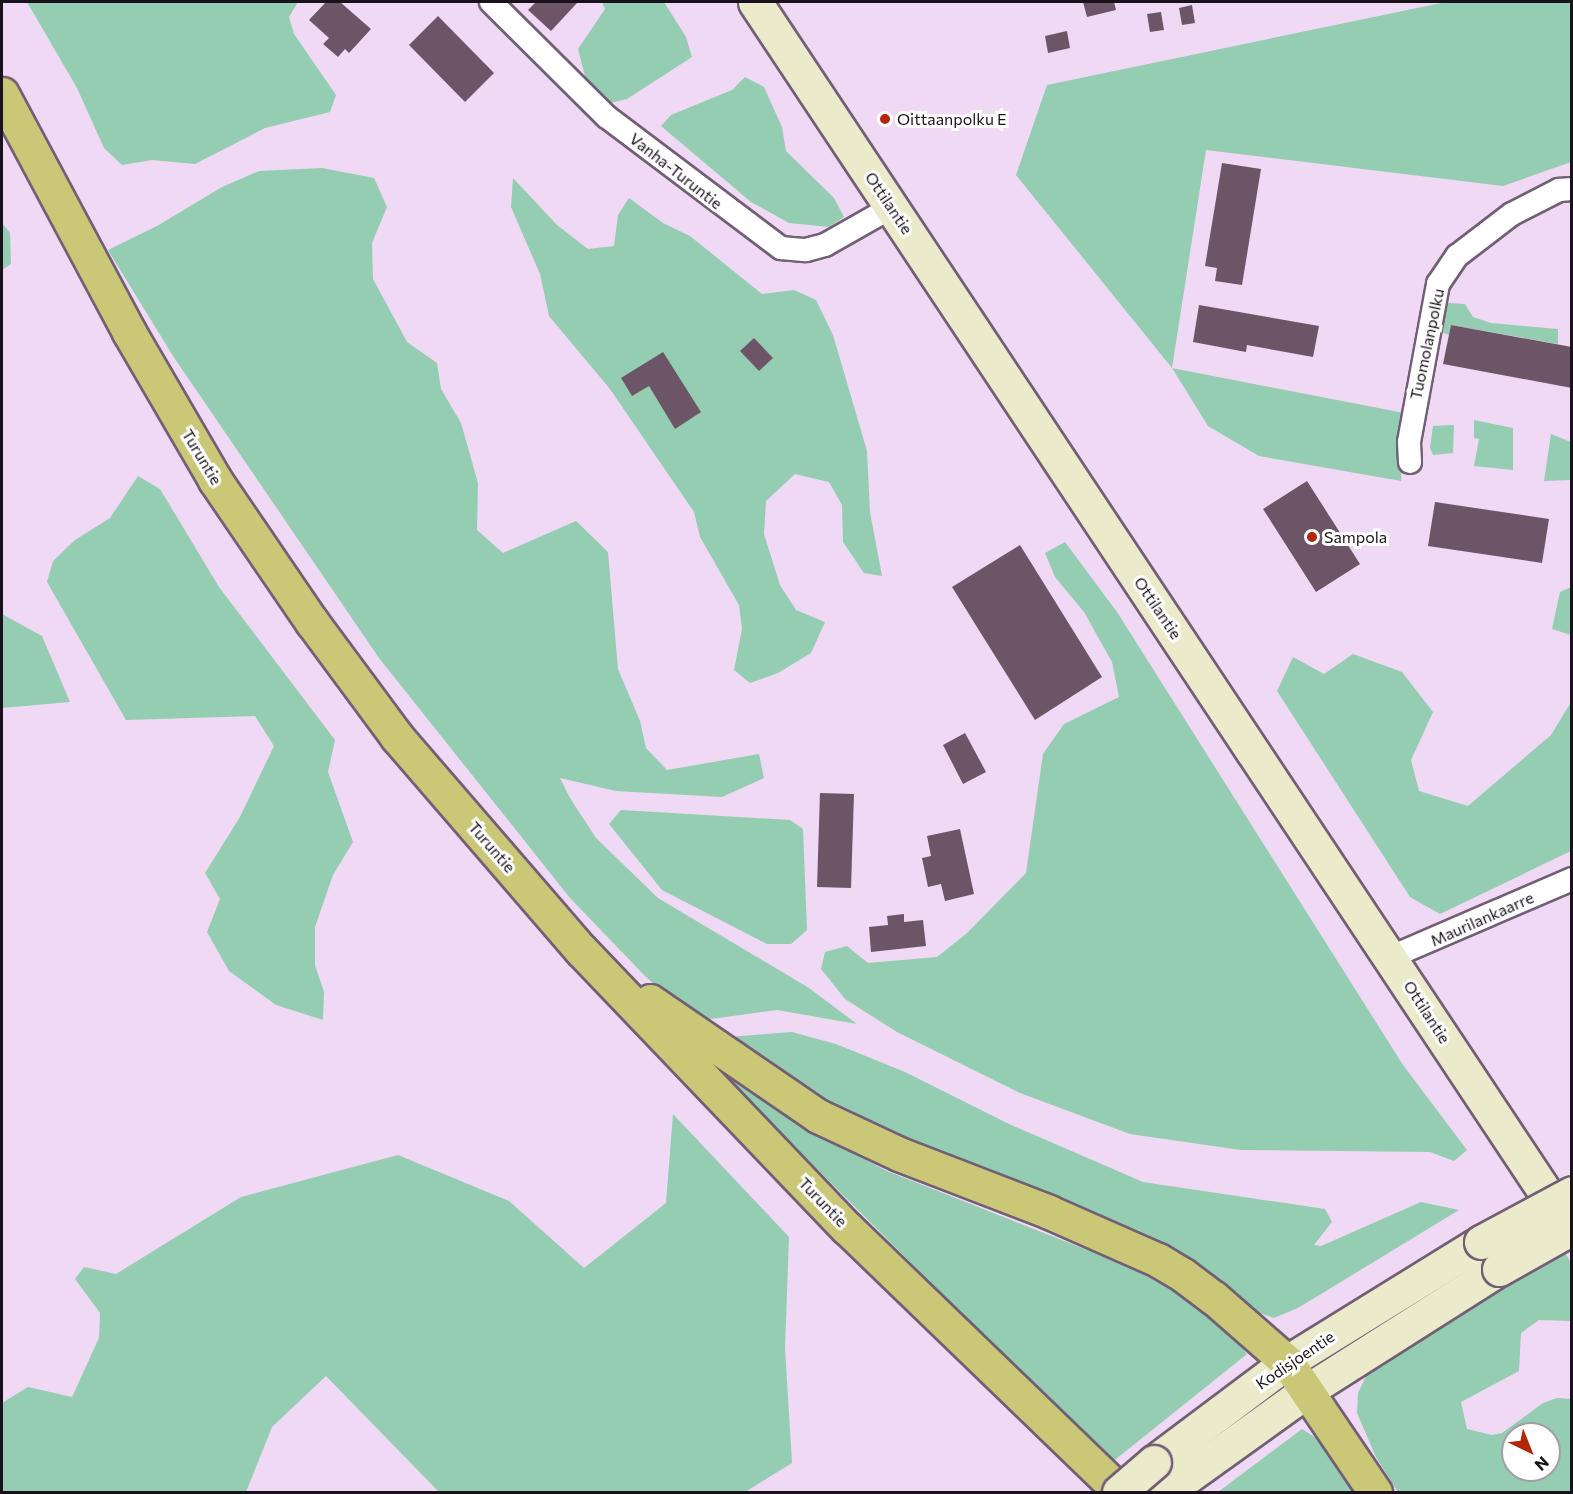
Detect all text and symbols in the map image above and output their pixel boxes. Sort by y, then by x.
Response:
place label: Oittaanpolku E [897,109,1006,129]
marker: Oittaanpolku E [878,112,892,126]
street label: Vanha-Turuntie [626,129,726,213]
street label: Ottilantie [861,168,917,238]
street label: Tuomolanpolku [1406,287,1448,401]
street label: Turuntie [178,426,226,488]
place label: Sampola [1324,527,1387,547]
marker: Sampola [1305,530,1319,544]
street label: Ottilantie [1130,573,1186,643]
street label: Turuntie [465,818,519,876]
street label: Maurilankaarre [1427,888,1537,950]
street label: Ottilantie [1400,977,1454,1047]
street label: Turuntie [795,1173,851,1231]
street label: Kodisjoentie [1252,1327,1338,1393]
north arrow [1501,1422,1561,1482]
text: N [1531,1453,1553,1475]

